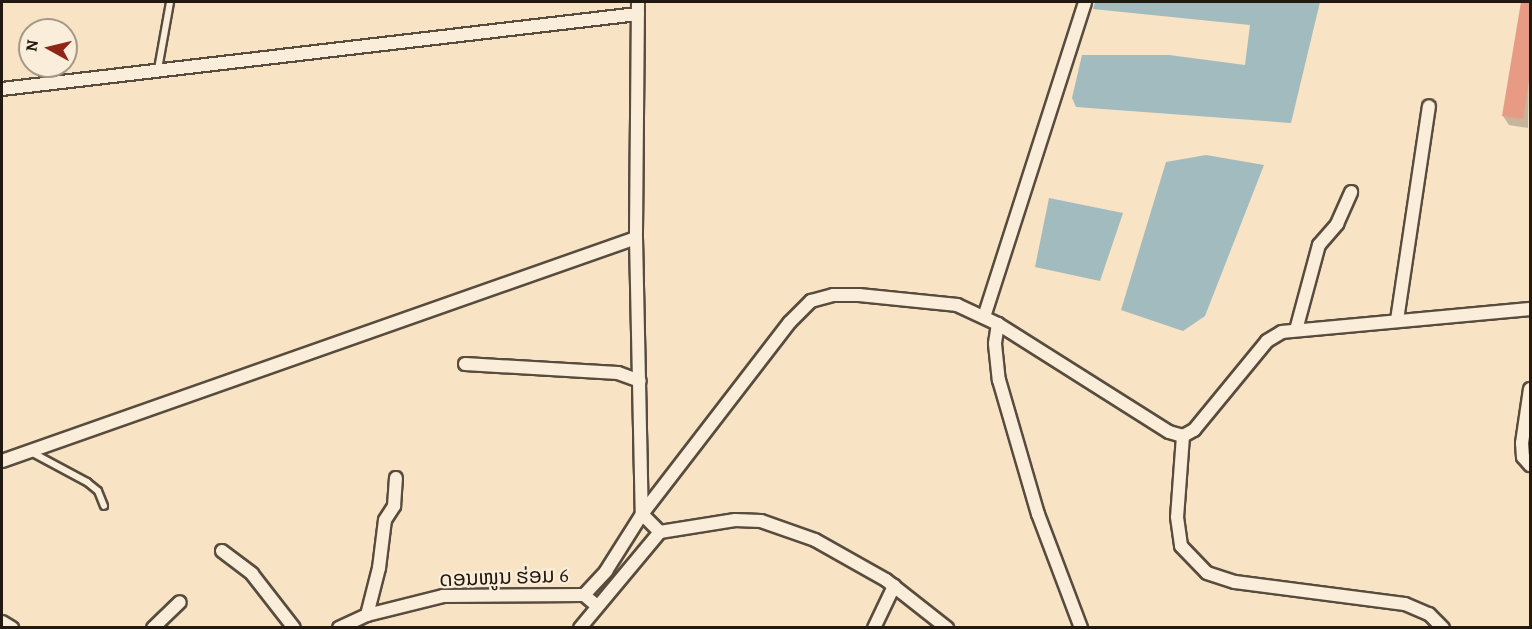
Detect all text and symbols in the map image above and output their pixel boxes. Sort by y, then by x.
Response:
north arrow [18,18,78,78]
text: N [20,38,44,53]
street label: ດອນໜູນ ຮ່ອມ 6 [439,562,569,592]

